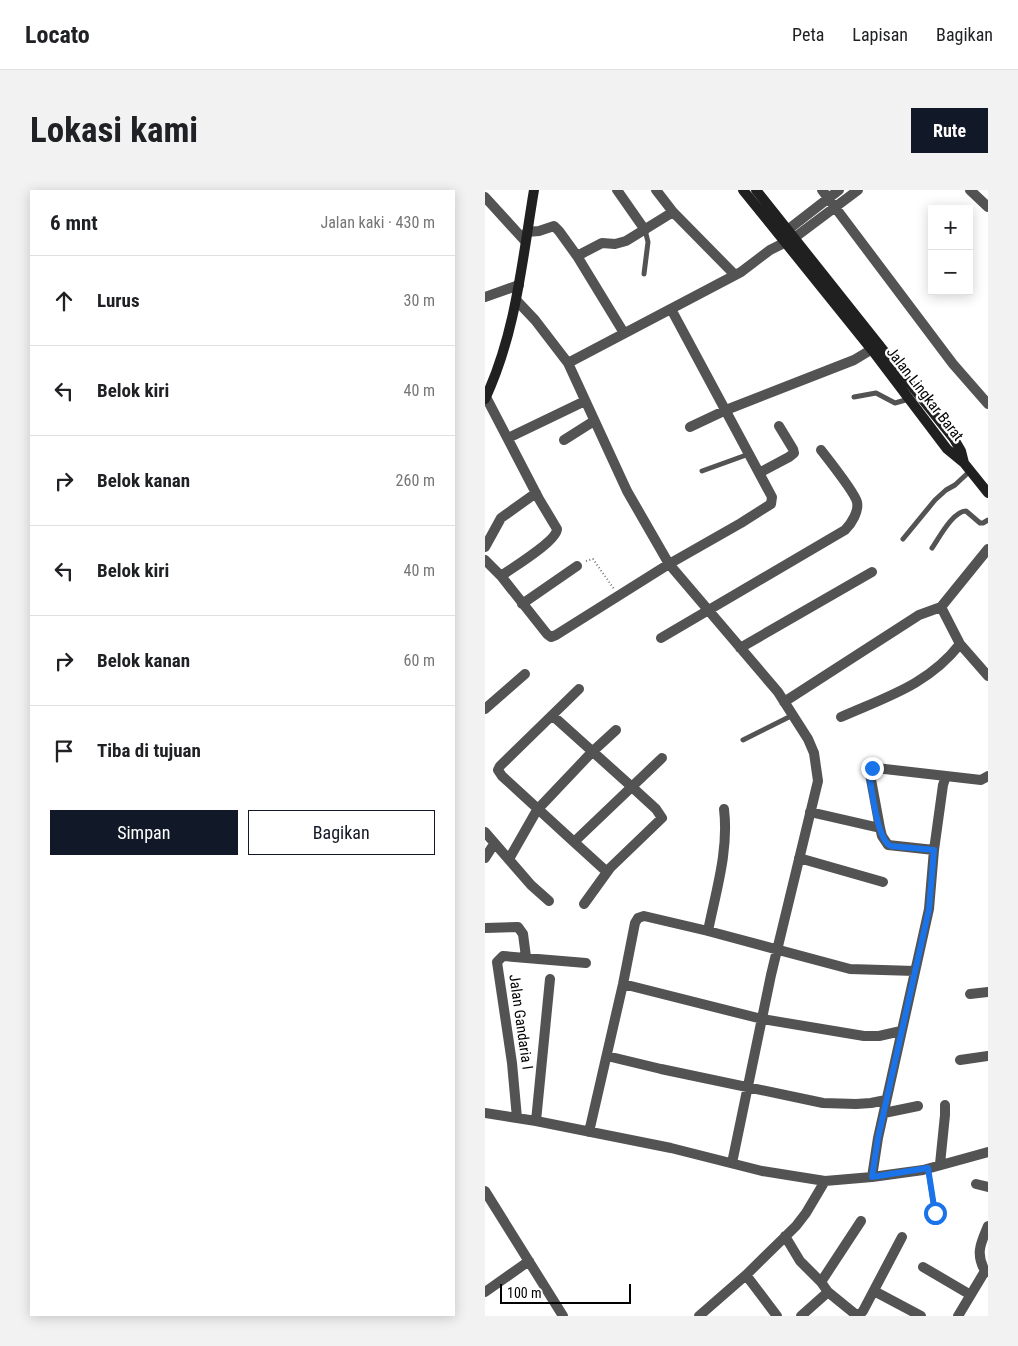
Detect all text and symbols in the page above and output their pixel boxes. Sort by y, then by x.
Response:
text: Locato [25,21,90,49]
text: Peta [792,24,824,45]
text: Lapisan [852,24,908,45]
text: Bagikan [936,24,993,45]
button: Rute [911,108,988,153]
text: Lokasi kami [30,110,198,151]
map controls [928,205,973,295]
button: + [928,205,973,250]
text: 6 mnt [50,211,98,235]
text: Jalan kaki · 430 m [320,213,435,232]
button: − [928,250,973,295]
icon: ahead [50,287,78,315]
text: Lurus [97,289,140,312]
text: 30 m [403,291,435,310]
street label: Jalan Lingkar Barat [883,343,967,445]
icon: left [50,377,78,405]
text: Belok kiri [97,379,169,402]
text: 40 m [403,381,435,400]
icon: right [50,467,78,495]
text: Belok kanan [97,469,190,492]
text: 260 m [396,471,435,490]
icon: left [50,557,78,585]
text: Belok kiri [97,559,169,582]
text: 40 m [403,561,435,580]
icon: right [50,647,78,675]
text: Belok kanan [97,649,190,672]
text: 60 m [403,651,435,670]
icon: arrive [50,737,78,765]
text: Tiba di tujuan [97,739,201,762]
route end [861,757,884,780]
button: Simpan [50,810,238,855]
button: Bagikan [248,810,435,855]
street label: Jalan Gandaria I [505,973,537,1071]
route start [924,1202,947,1225]
scale bar [500,1281,631,1304]
text: 100 m [507,1285,542,1301]

